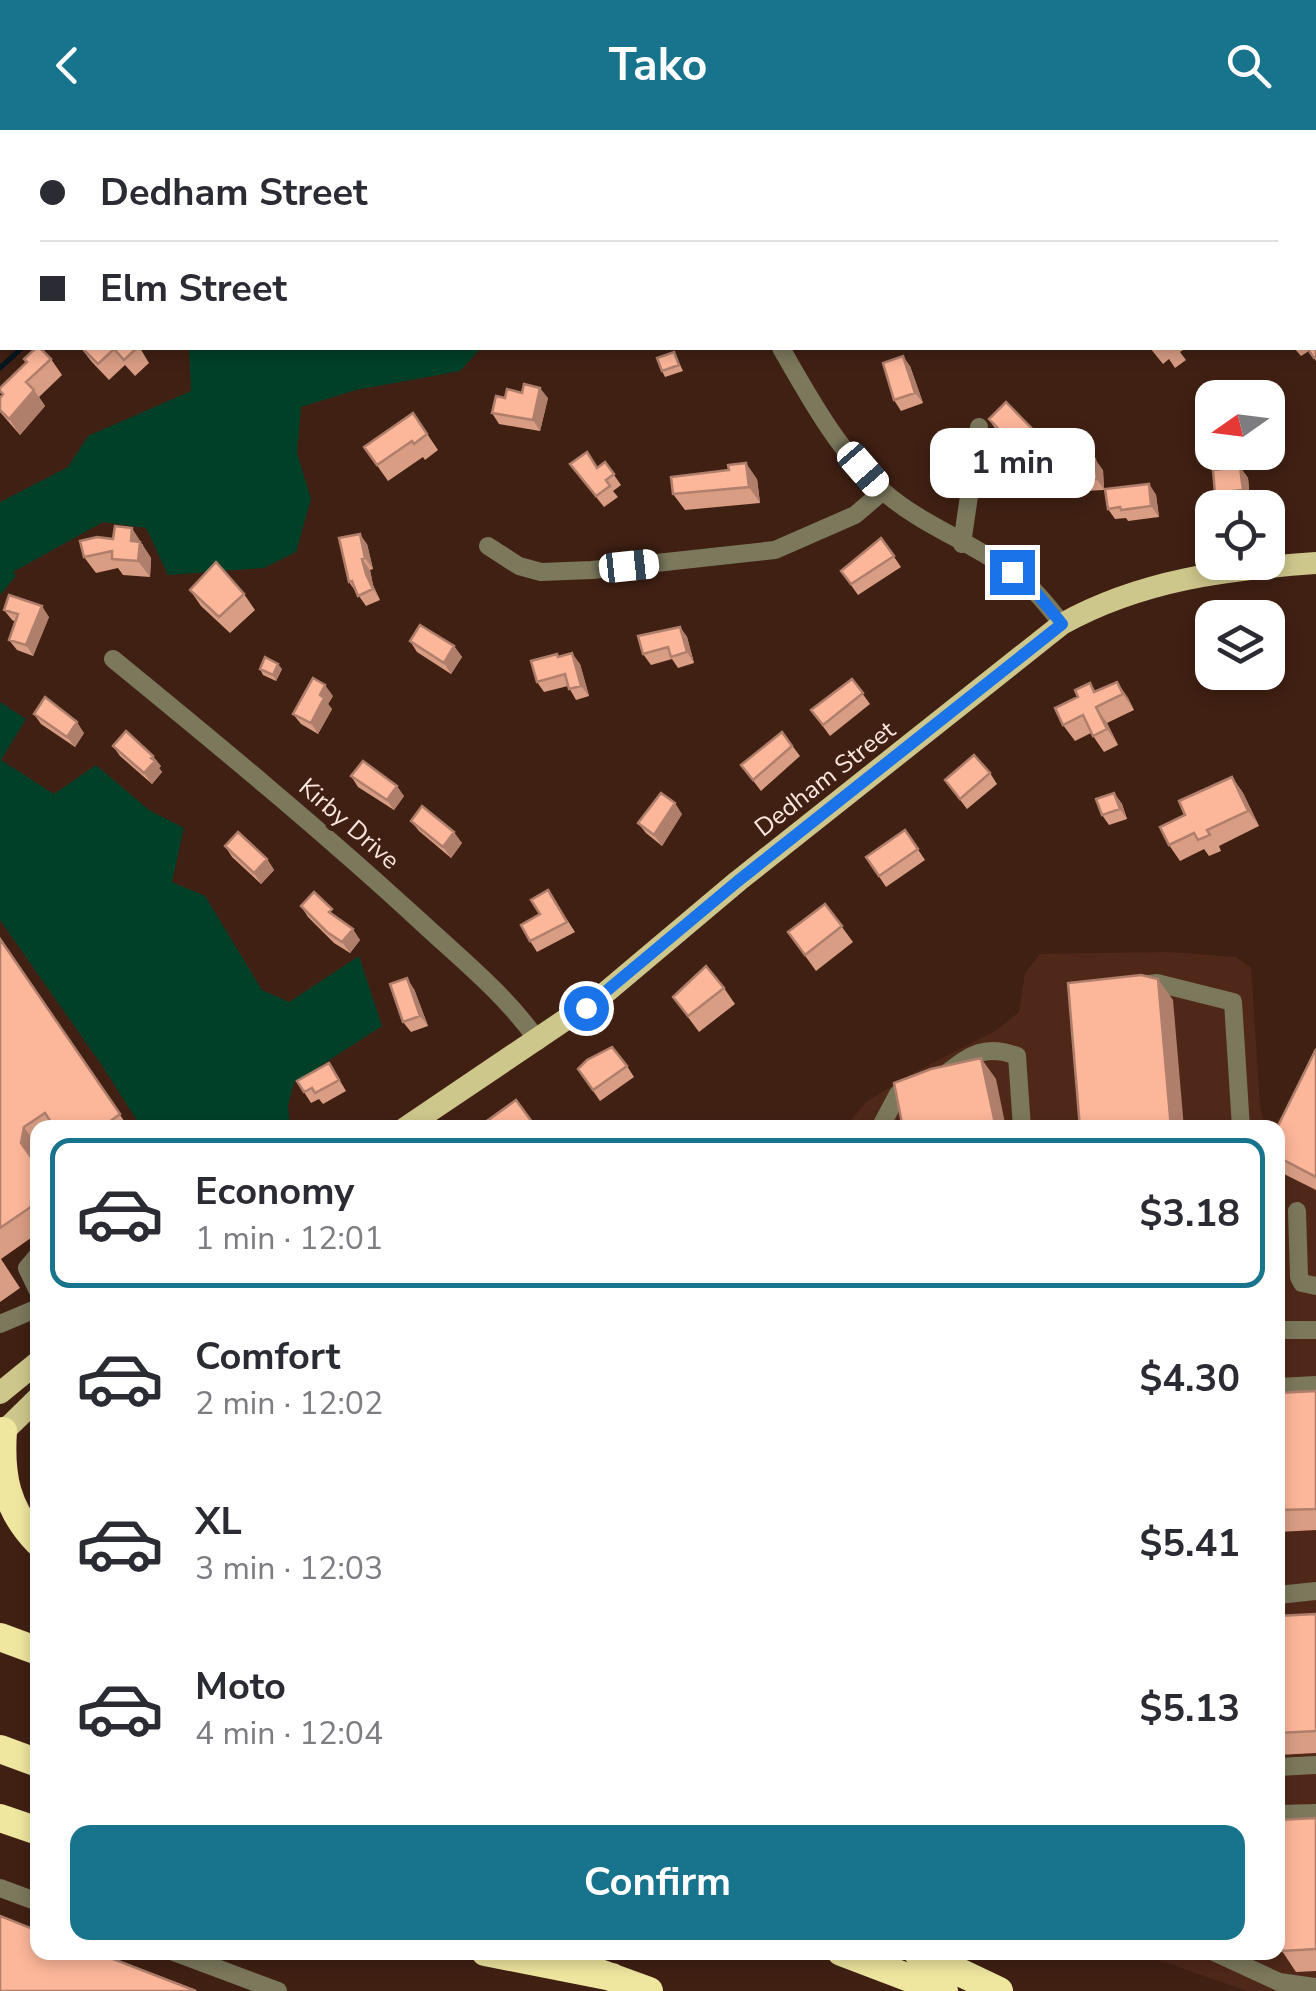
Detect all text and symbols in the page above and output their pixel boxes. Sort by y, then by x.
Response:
text: Tako [609,35,707,96]
icon: back [40,38,95,93]
icon: search [1221,38,1276,93]
text: Dedham Street [100,167,368,218]
text: Elm Street [100,263,287,314]
north arrow [1195,380,1285,470]
map controls [1195,380,1285,690]
callout: 1 min [930,427,1094,497]
car [832,437,894,501]
text: 1 min [971,441,1054,484]
button: locate [1195,490,1285,580]
car [598,548,660,584]
route end [990,550,1035,595]
button: layers [1195,600,1285,690]
street label: Dedham Street [748,713,903,845]
street label: Kirby Drive [291,771,407,877]
route start [564,986,609,1031]
text: Economy [195,1166,354,1217]
icon: car [75,1168,165,1258]
text: $3.18 [1139,1188,1240,1239]
text: 1 min · 12:01 [195,1217,383,1260]
text: Comfort [195,1331,340,1382]
icon: car [75,1333,165,1423]
text: $4.30 [1139,1353,1240,1404]
text: 2 min · 12:02 [195,1382,383,1425]
text: XL [195,1496,242,1547]
icon: car [75,1498,165,1588]
text: $5.41 [1139,1518,1240,1569]
text: 3 min · 12:03 [195,1547,383,1590]
text: Moto [195,1661,286,1712]
icon: car [75,1663,165,1753]
text: $5.13 [1139,1683,1240,1734]
text: 4 min · 12:04 [195,1712,383,1755]
button: Confirm [70,1825,1245,1940]

